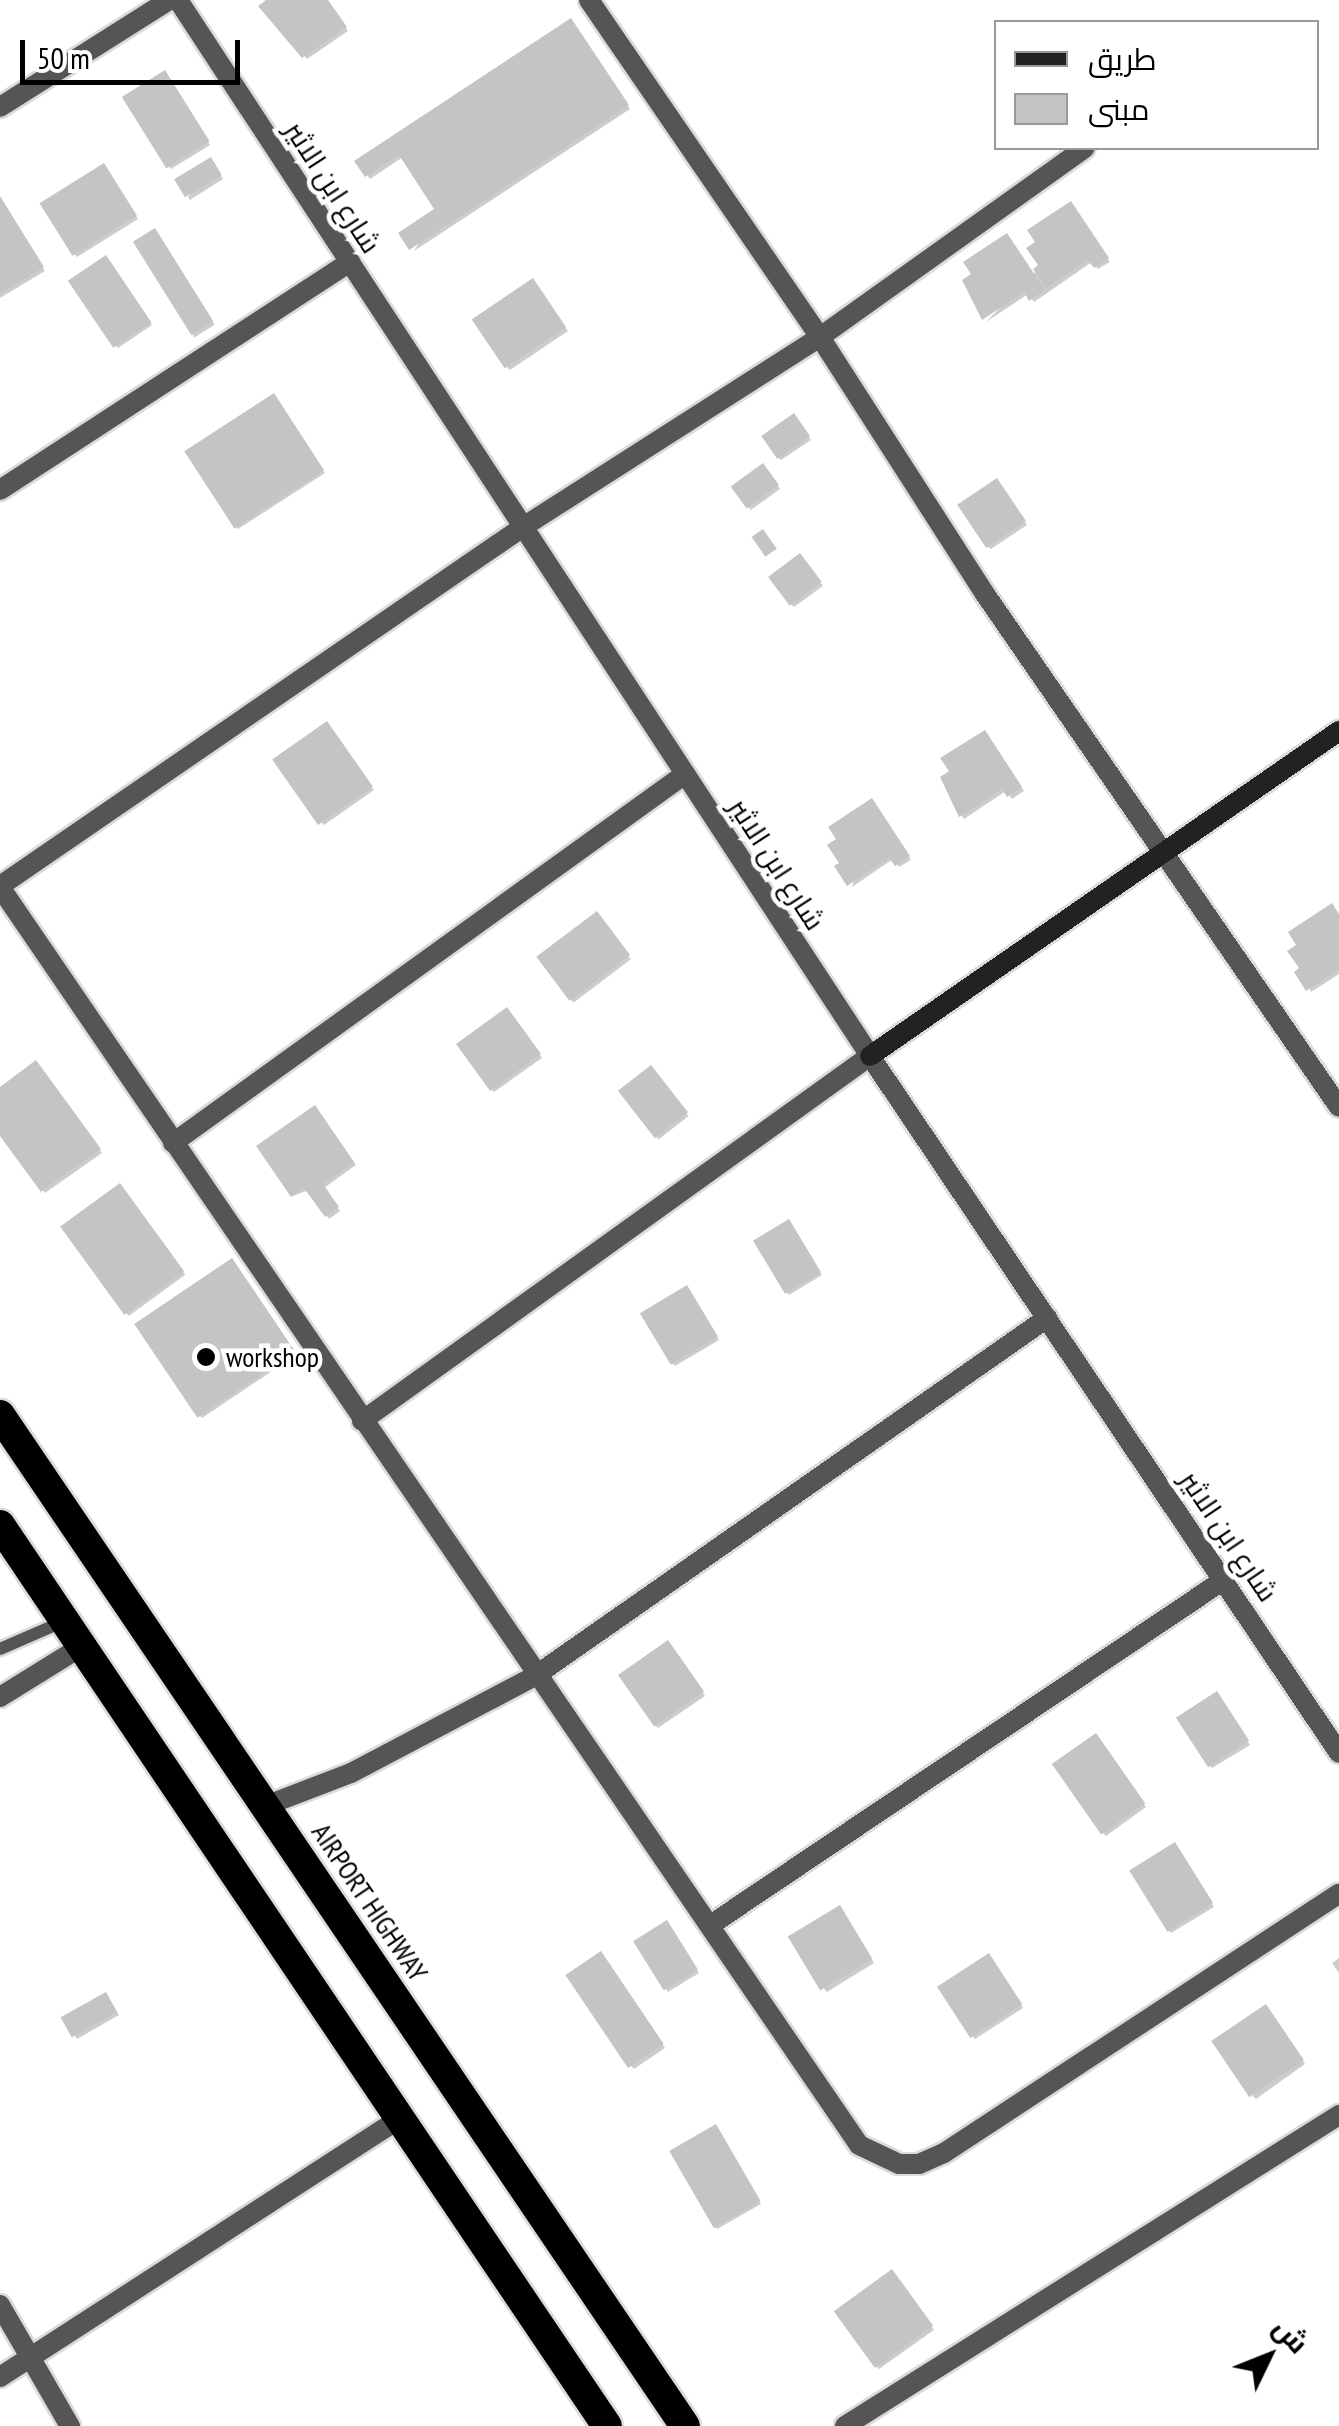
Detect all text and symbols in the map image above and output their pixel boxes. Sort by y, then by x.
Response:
scale bar [25,20,245,82]
legend [994,20,1319,150]
text: 50 m [37,38,90,77]
text: طريق [1088,39,1157,78]
text: مبنى [1088,89,1149,128]
street label: شارع ابن الاثير [278,115,388,259]
street label: شارع ابن الاثير [722,792,832,936]
place label: workshop [226,1340,319,1374]
marker: workshop [195,1346,217,1368]
street label: شارع ابن الاثير [1173,1464,1285,1608]
street label: AIRPORT HIGHWAY [305,1816,435,1988]
north arrow [1219,2306,1319,2406]
text: ش [1266,2309,1317,2361]

